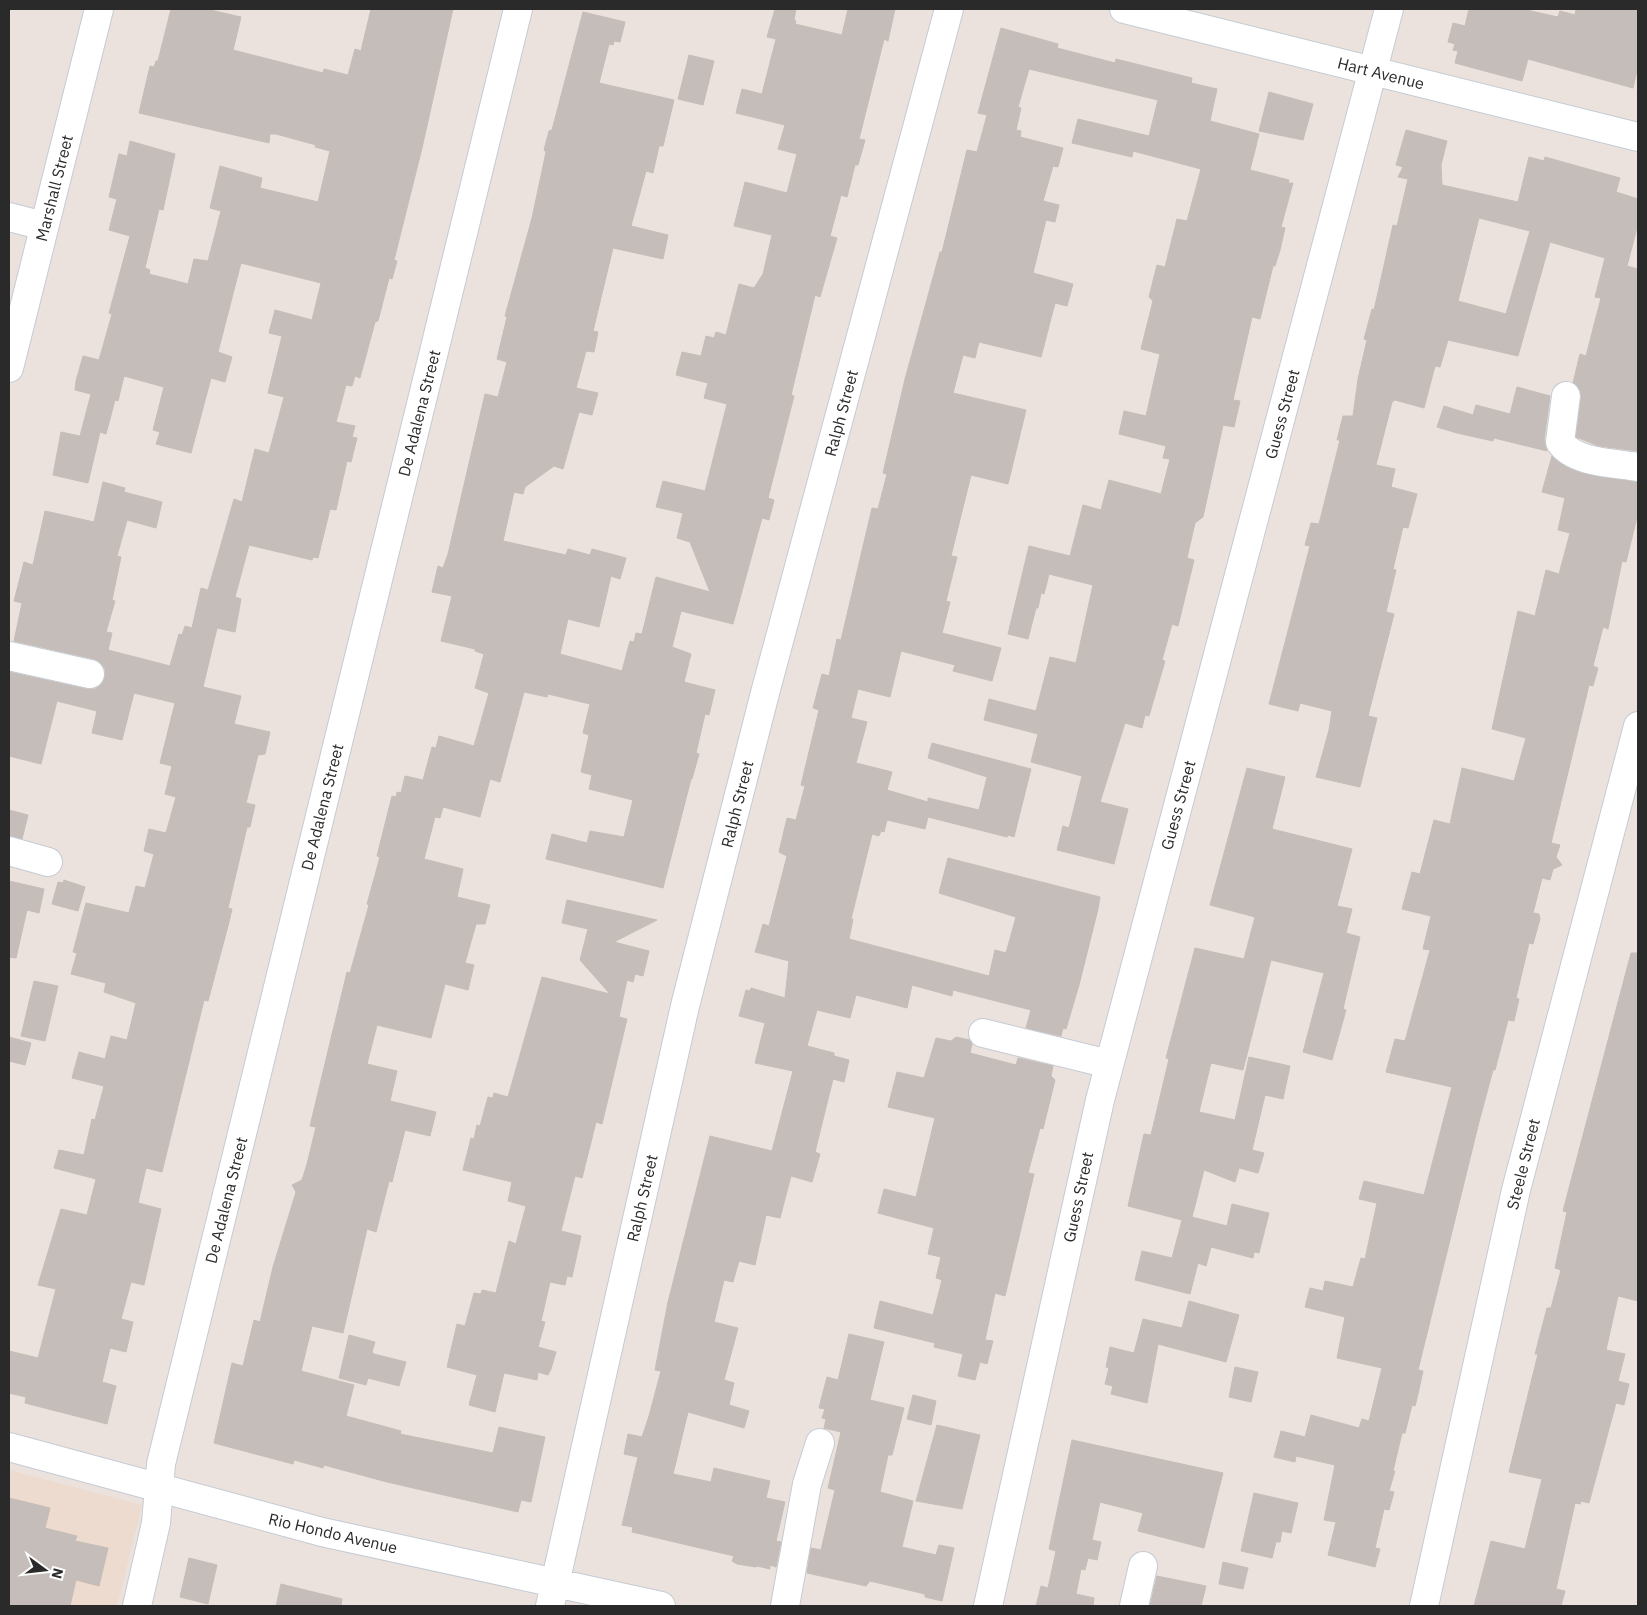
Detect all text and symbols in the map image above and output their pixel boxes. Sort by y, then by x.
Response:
street label: Hart Avenue [1336,53,1427,93]
street label: Marshall Street [31,133,77,243]
street label: De Adalena Street [394,348,444,478]
street label: Ralph Street [820,367,862,459]
street label: Guess Street [1260,367,1304,461]
street label: De Adalena Street [297,742,347,872]
street label: Ralph Street [717,758,757,850]
street label: Guess Street [1156,758,1200,852]
street label: Steele Street [1502,1116,1544,1212]
street label: De Adalena Street [201,1135,251,1265]
street label: Guess Street [1059,1150,1097,1244]
street label: Ralph Street [622,1152,662,1244]
street label: Rio Hondo Avenue [267,1508,400,1558]
north arrow [20,1545,70,1595]
text: N [48,1566,68,1581]

